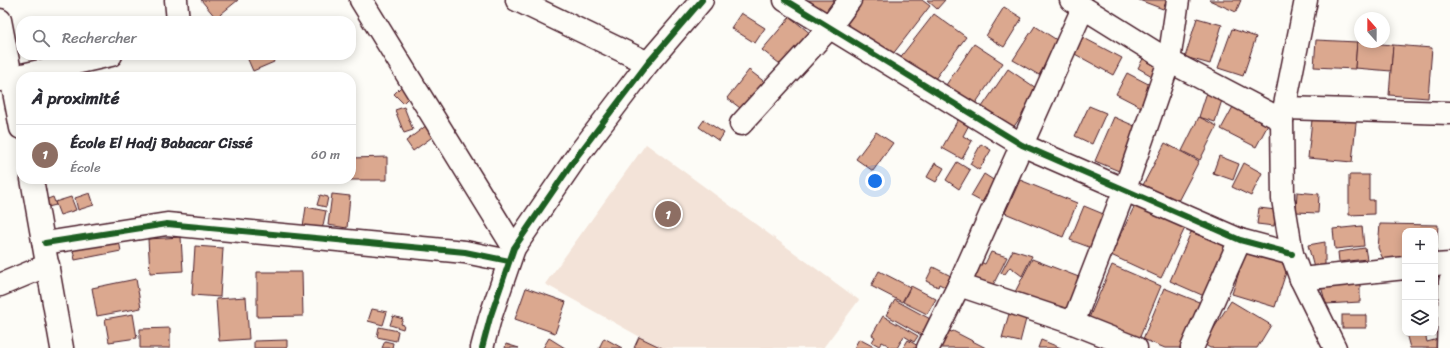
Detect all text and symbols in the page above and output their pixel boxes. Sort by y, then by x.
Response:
north arrow [1354,12,1390,48]
search box [16,16,356,60]
text: Rechercher [62,25,137,51]
icon: search [30,27,52,49]
text: À proximité [32,83,119,113]
text: École El Hadj Babacar Cissé [70,130,253,156]
text: 1 [42,143,48,166]
text: 60 m [311,143,340,166]
text: École [70,156,101,179]
your location [865,171,885,191]
pin: 1 [655,199,681,229]
map controls [1402,228,1438,336]
button: + [1402,228,1438,264]
button: − [1402,264,1438,300]
button: layers [1402,300,1438,336]

